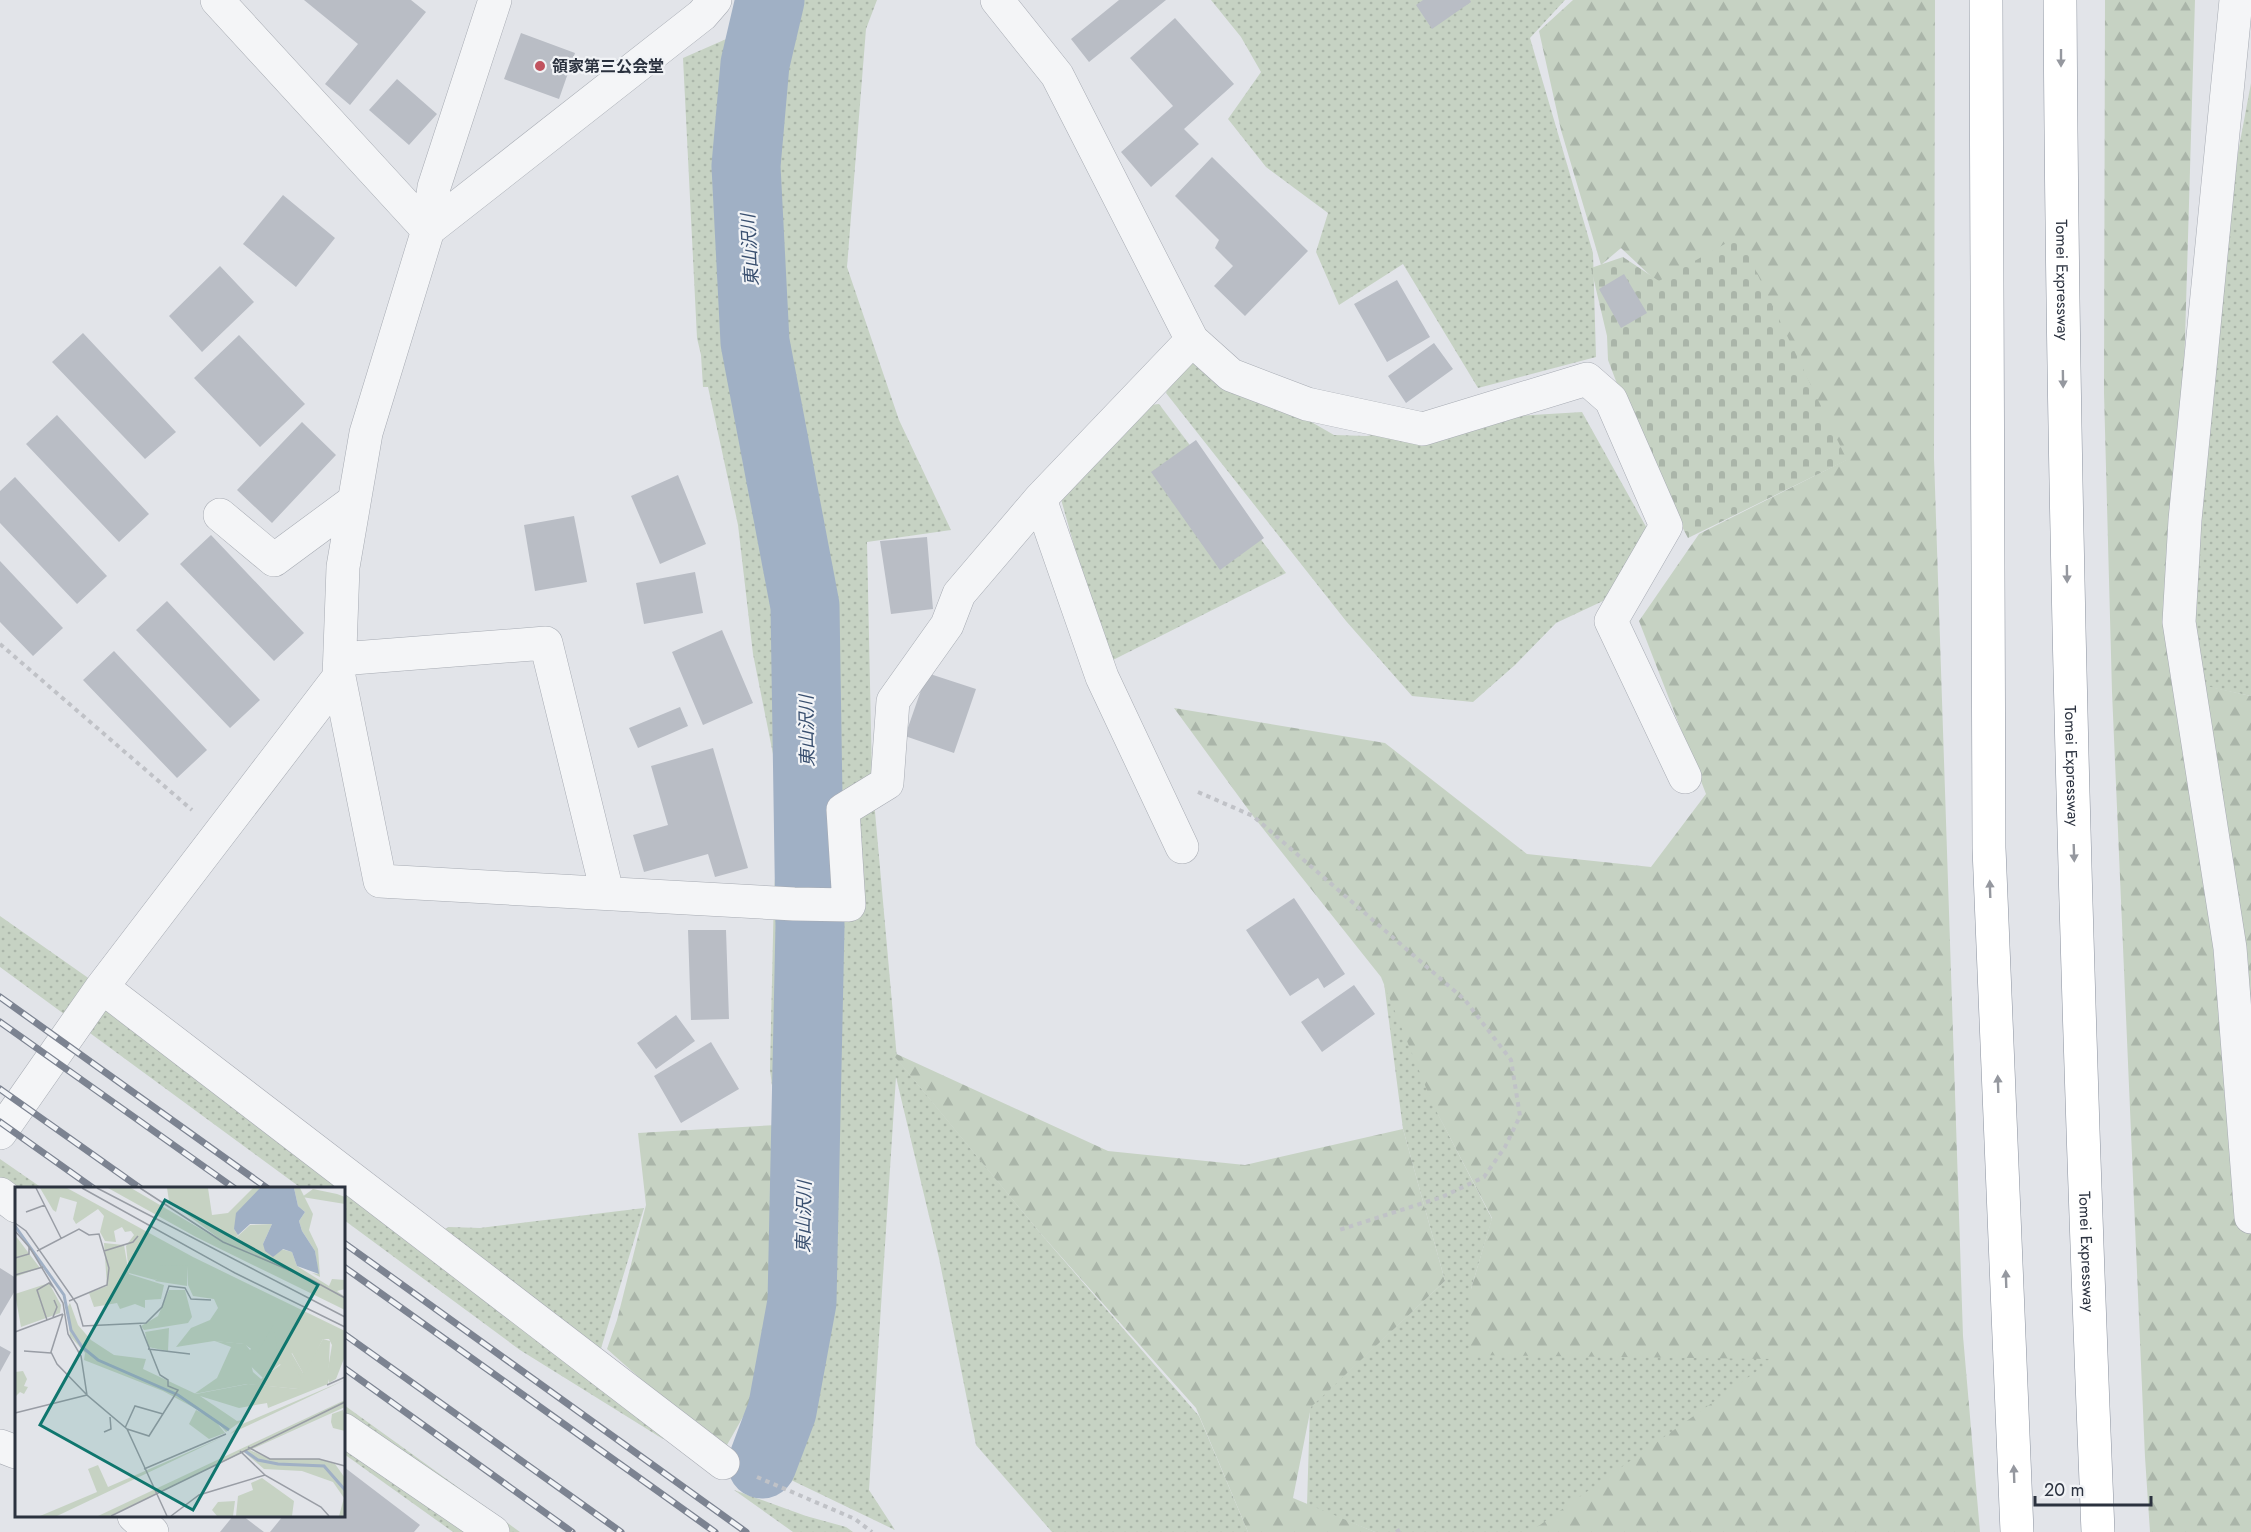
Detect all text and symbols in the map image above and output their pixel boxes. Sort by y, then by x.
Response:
one-way arrow [2056,49,2066,68]
place label: 領家第三公会堂 [552,55,664,78]
marker: 領家第三公会堂 [533,59,547,73]
water label: 東山沢川 [735,211,765,287]
street label: Tomei Expressway [2050,219,2075,342]
one-way arrow [2059,370,2068,389]
one-way arrow [2063,565,2072,584]
water label: 東山沢川 [793,693,821,767]
street label: Tomei Expressway [2059,705,2085,828]
one-way arrow [2069,844,2079,863]
one-way arrow [1986,880,1995,899]
one-way arrow [1994,1074,2003,1093]
water label: 東山沢川 [790,1179,818,1253]
inset map [15,1187,345,1517]
street label: Tomei Expressway [2073,1191,2100,1313]
one-way arrow [2001,1269,2011,1288]
one-way arrow [2009,1464,2018,1483]
scale bar [2035,1469,2150,1507]
text: 20 m [2044,1477,2084,1503]

